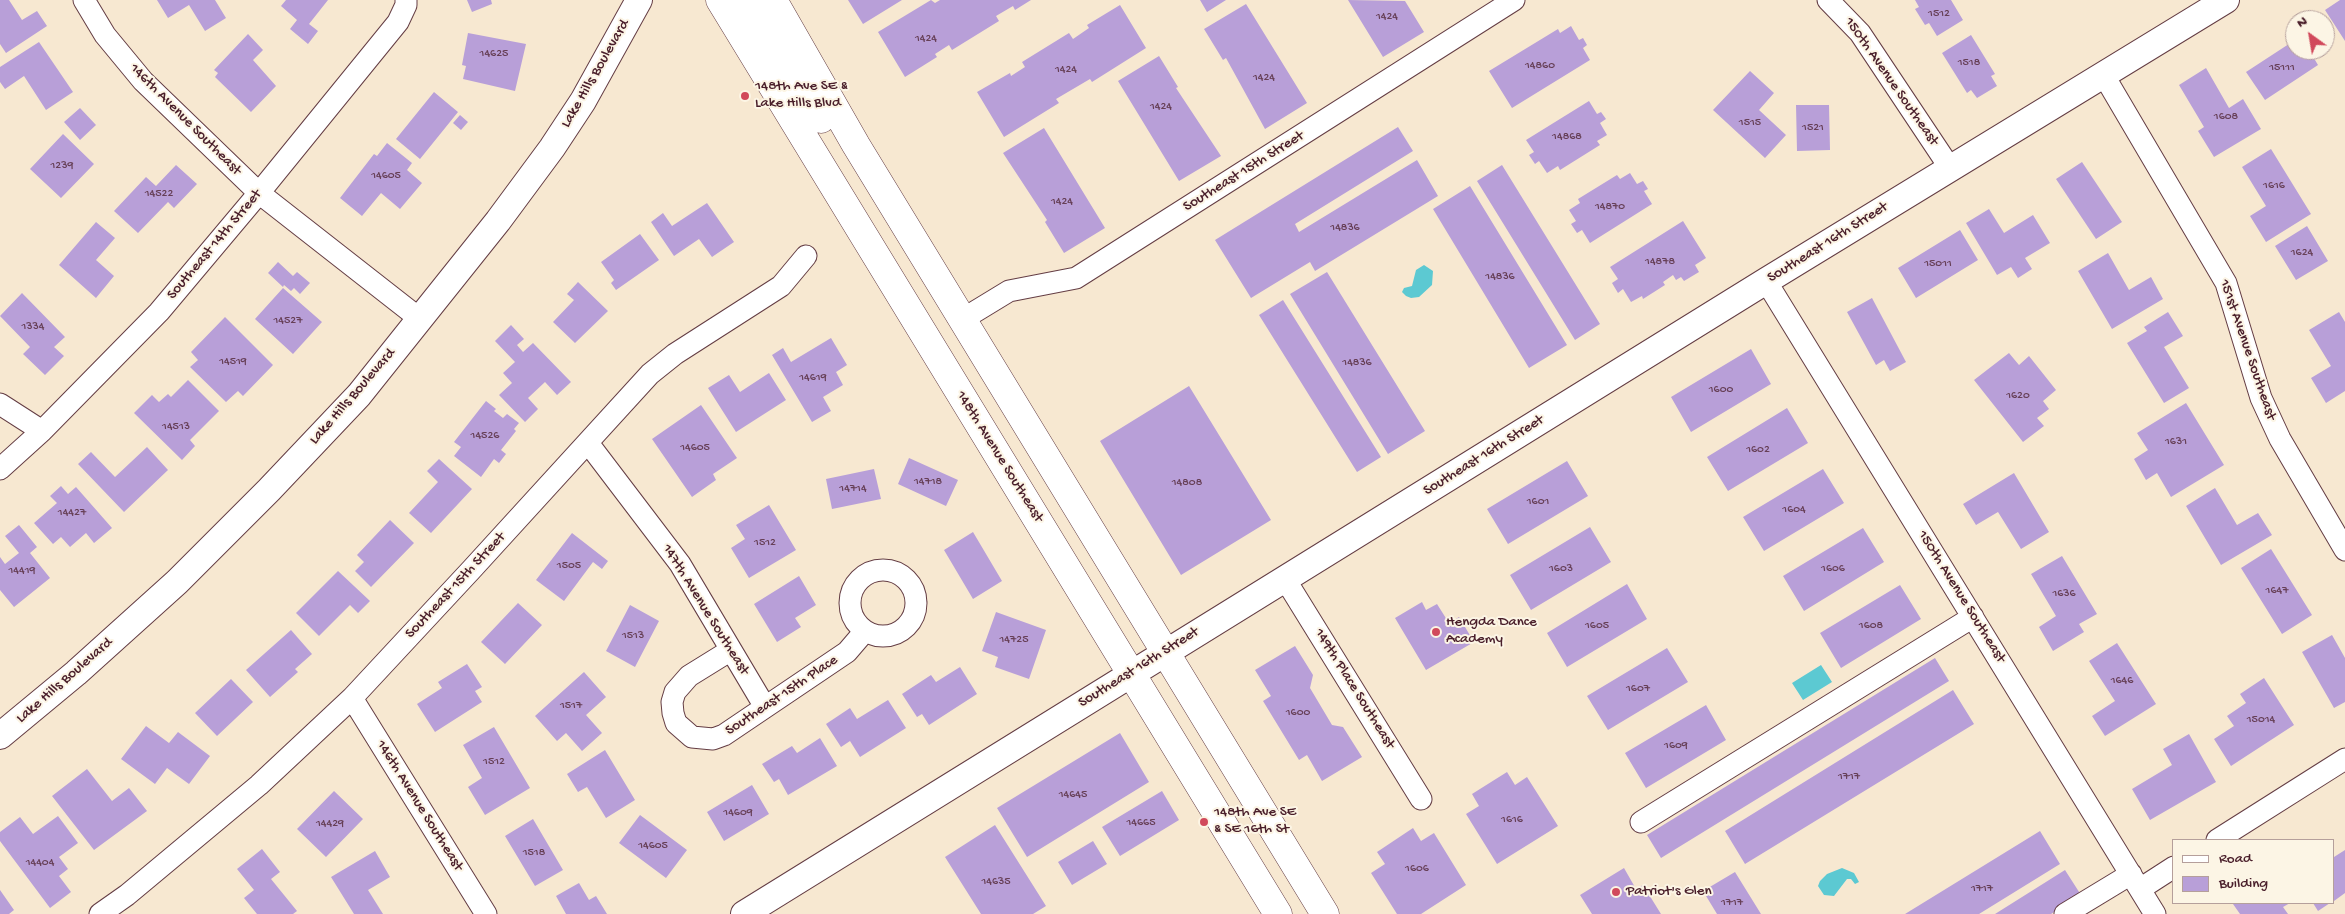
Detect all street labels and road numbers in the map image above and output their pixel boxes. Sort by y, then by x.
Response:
street label: 150th Avenue Southeast [1840,14,1942,150]
street label: Lake Hills Boulevard [558,17,634,131]
street label: 146th Avenue Southeast [125,60,245,180]
street label: Southeast 15th Street [1180,128,1308,216]
street label: Southeast 14th Street [164,186,266,304]
street label: Southeast 16th Street [1764,199,1892,287]
street label: 151st Avenue Southeast [2214,277,2280,423]
street label: Lake Hills Boulevard [306,345,400,449]
street label: 148th Avenue Southeast [951,388,1047,526]
street label: Southeast 16th Street [1420,412,1548,500]
street label: 150th Avenue Southeast [1913,528,2009,666]
street label: Southeast 15th Street [402,529,510,643]
street label: 147th Avenue Southeast [657,541,753,679]
street label: Southeast 16th Street [1075,624,1203,712]
street label: 149th Place Southeast [1310,626,1398,752]
street label: Lake Hills Boulevard [13,634,117,728]
street label: Southeast 15th Place [722,652,842,740]
street label: 146th Avenue Southeast [371,737,467,875]

